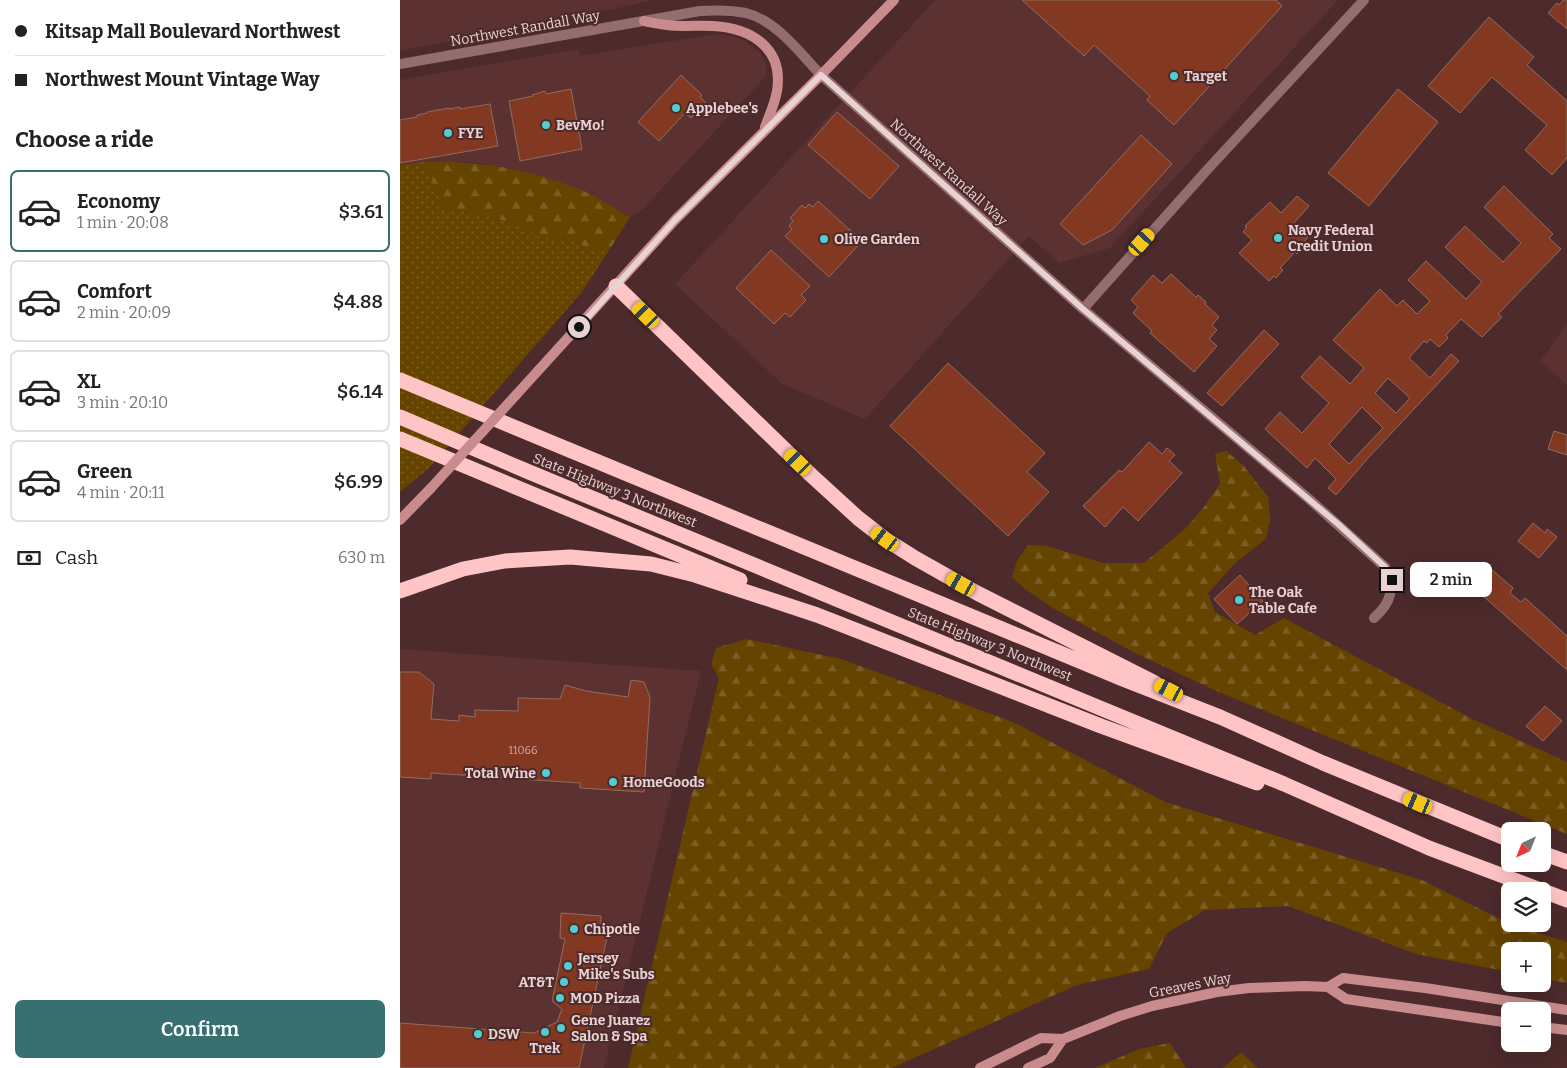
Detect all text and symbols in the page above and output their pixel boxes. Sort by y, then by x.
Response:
street label: Northwest Randall Way [449,7,602,50]
text: Kitsap Mall Boulevard Northwest [45,20,341,43]
text: Northwest Mount Vintage Way [45,68,319,91]
place label: Target [1184,68,1228,85]
marker: Target [1168,70,1180,82]
place label: Applebee's [686,100,758,117]
marker: Applebee's [670,102,682,114]
street label: Northwest Randall Way [887,115,1011,230]
place label: BevMo! [556,117,605,134]
marker: BevMo! [540,119,552,131]
place label: FYE [458,125,483,142]
text: Choose a ride [15,126,154,153]
marker: FYE [442,127,454,139]
icon: car [17,189,62,234]
text: Economy [77,190,160,213]
text: $3.61 [338,200,383,223]
text: 1 min · 20:08 [77,213,169,232]
place label: Navy Federal Credit Union [1288,222,1374,255]
car [1126,226,1157,258]
place label: Olive Garden [834,231,920,248]
marker: Navy Federal Credit Union [1272,232,1284,244]
marker: Olive Garden [818,233,830,245]
icon: car [17,279,62,324]
text: Comfort [77,280,152,303]
text: $4.88 [333,290,383,313]
car [630,299,662,331]
text: 2 min · 20:09 [77,303,171,322]
route start [568,316,590,338]
icon: car [17,369,62,414]
text: XL [77,370,101,393]
text: $6.14 [337,380,383,403]
text: 3 min · 20:10 [77,393,168,412]
car [782,446,814,478]
street label: State Highway 3 Northwest [530,450,699,531]
icon: car [17,459,62,504]
text: Green [77,460,132,483]
text: $6.99 [334,470,383,493]
text: 4 min · 20:11 [77,483,165,502]
car [868,524,901,554]
icon: cash [15,544,43,572]
text: Cash [55,546,98,569]
text: 630 m [338,548,385,567]
callout: 2 min [1410,562,1492,598]
route end [1381,569,1403,591]
car [944,570,977,598]
text: 2 min [1430,570,1472,589]
place label: The Oak Table Cafe [1249,584,1317,617]
marker: The Oak Table Cafe [1233,594,1245,606]
street label: State Highway 3 Northwest [905,604,1074,685]
car [1152,677,1185,703]
house number: 11066 [509,744,537,757]
place label: Total Wine [465,765,536,782]
marker: Total Wine [540,767,552,779]
place label: HomeGoods [623,774,705,791]
marker: HomeGoods [607,776,619,788]
car [1401,790,1434,816]
north arrow [1501,822,1551,872]
map controls [1501,822,1551,1052]
button: layers [1501,882,1551,932]
place label: Chipotle [584,921,640,938]
marker: Chipotle [568,923,580,935]
button: + [1501,942,1551,992]
place label: Jersey Mike's Subs [577,950,655,983]
marker: Jersey Mike's Subs [562,960,574,972]
street label: Greaves Way [1148,969,1233,1002]
place label: AT&T [519,974,554,991]
marker: AT&T [558,976,570,988]
place label: MOD Pizza [570,990,640,1007]
marker: MOD Pizza [554,992,566,1004]
button: Confirm [15,1000,385,1058]
button: − [1501,1002,1551,1052]
place label: Gene Juarez Salon & Spa [571,1012,650,1045]
marker: Gene Juarez Salon & Spa [555,1022,567,1034]
place label: DSW [488,1026,521,1043]
marker: Trek [539,1026,551,1038]
marker: DSW [472,1028,484,1040]
place label: Trek [530,1040,561,1057]

